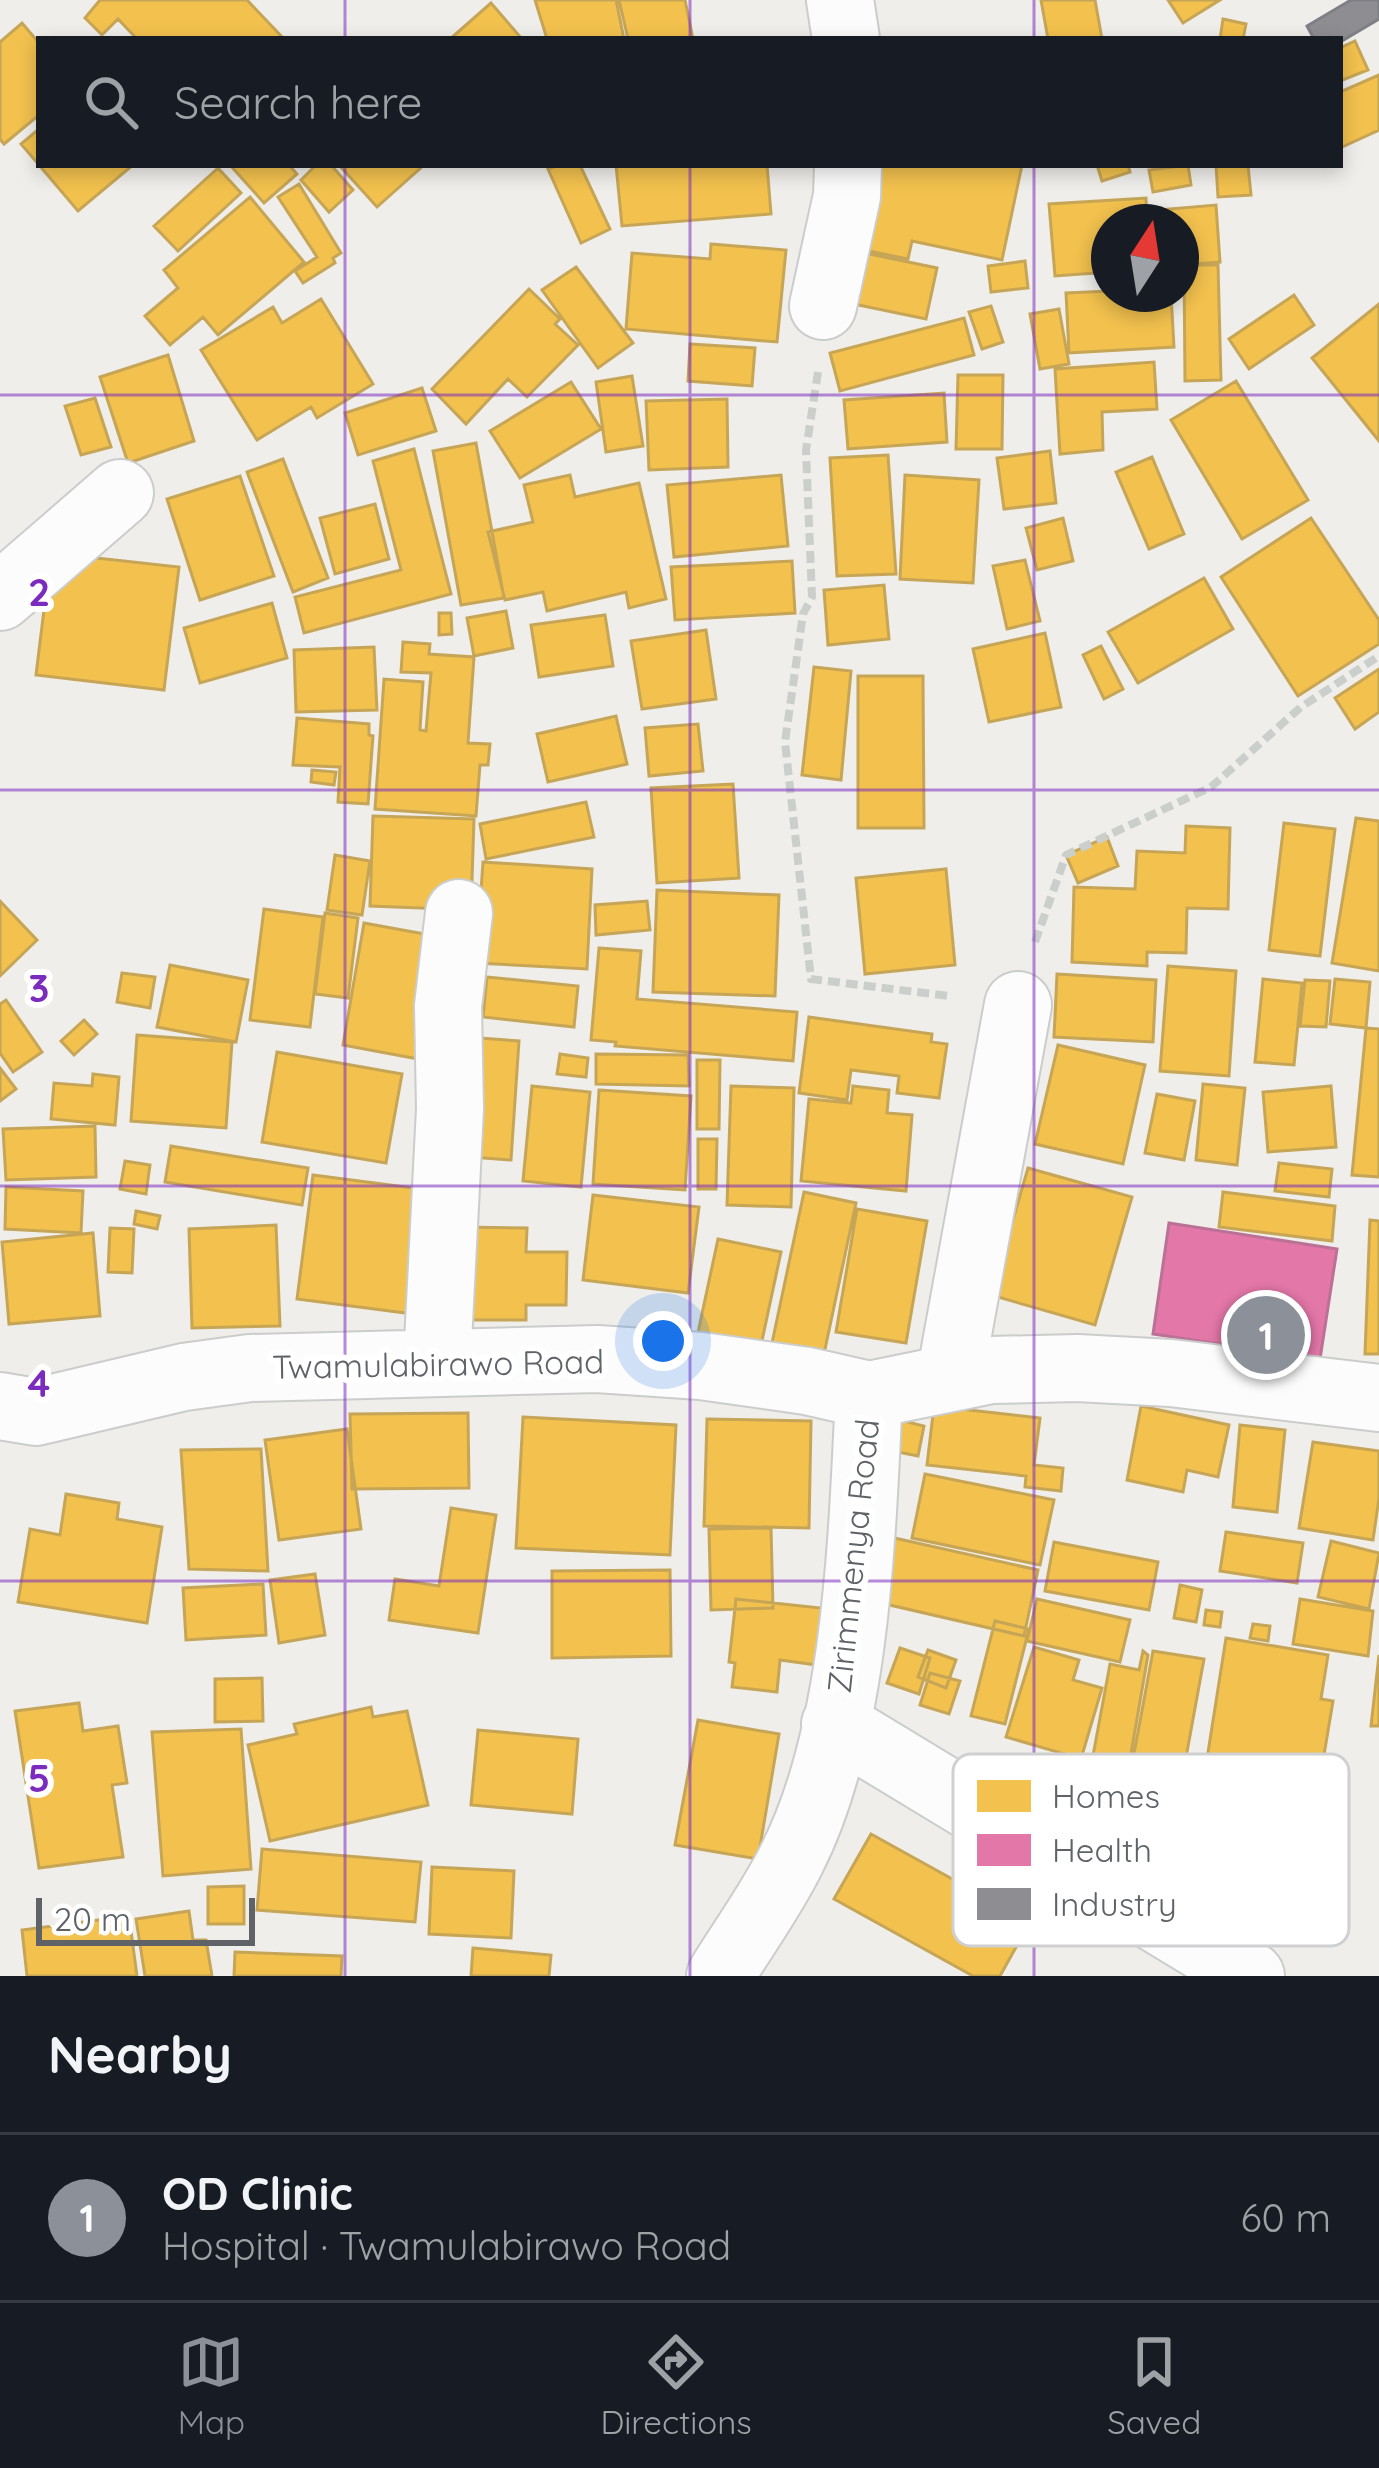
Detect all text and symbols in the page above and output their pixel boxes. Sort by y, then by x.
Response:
search box [36,36,1343,168]
icon: search [78,69,144,135]
text: Search here [174,74,422,130]
north arrow [1091,204,1199,312]
text: 2 [28,567,50,616]
text: 3 [29,963,49,1012]
pin: 1 [1227,1290,1305,1380]
your location [633,1311,693,1371]
street label: Twamulabirawo Road [272,1340,604,1387]
text: 4 [28,1358,50,1407]
street label: Zirimmenya Road [818,1417,887,1695]
text: 5 [28,1753,50,1802]
legend [953,1754,1349,1946]
text: Homes [1052,1775,1160,1816]
text: Health [1052,1829,1152,1870]
text: Industry [1052,1883,1177,1924]
scale bar [36,1892,255,1945]
text: 20 m [54,1898,131,1939]
text: Nearby [48,2022,232,2086]
text: OD Clinic [162,2165,353,2221]
text: 1 [79,2193,95,2242]
text: 60 m [1241,2193,1331,2242]
text: Hospital · Twamulabirawo Road [162,2221,731,2270]
tab: Map [178,2329,245,2442]
tab: Directions [600,2329,752,2442]
tab: Saved [1107,2329,1201,2442]

